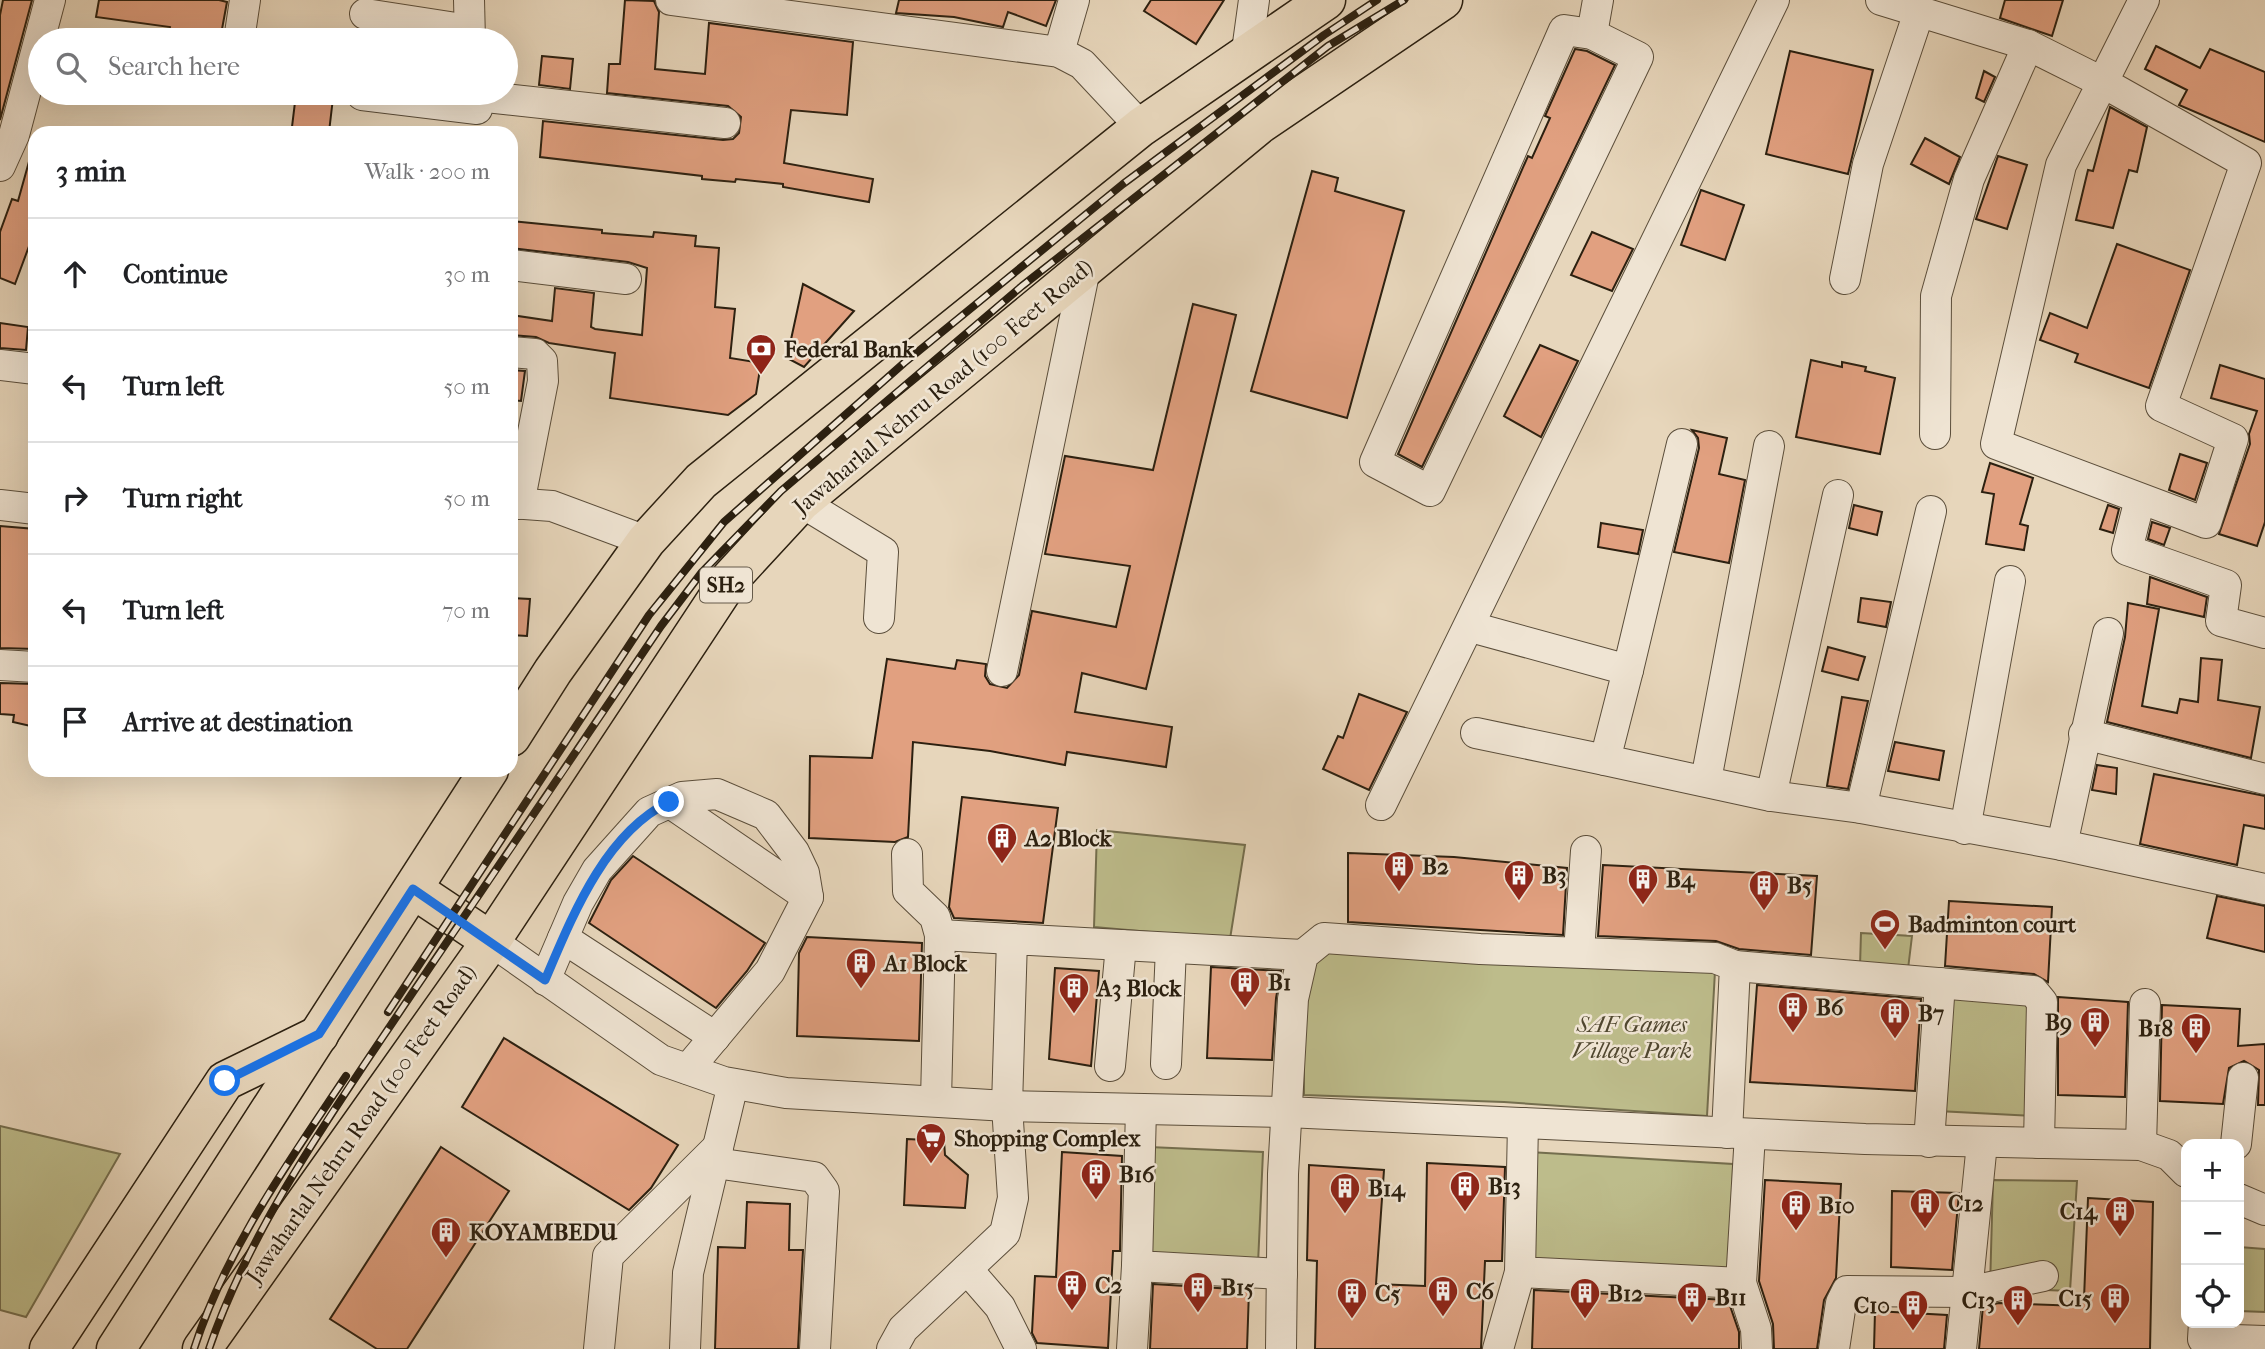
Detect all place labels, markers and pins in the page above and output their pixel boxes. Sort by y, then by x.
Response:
bank icon: Federal Bank [744,332,778,376]
place label: Federal Bank [783,336,915,363]
building icon: A2 Block [985,821,1019,865]
place label: A2 Block [1023,825,1113,852]
building icon: B2 [1382,849,1416,893]
place label: B2 [1422,853,1449,880]
building icon: B3 [1502,858,1536,902]
place label: B3 [1542,862,1566,889]
building icon: B4 [1626,862,1660,906]
place label: B4 [1666,866,1696,893]
building icon: B5 [1747,868,1781,912]
place label: B5 [1787,872,1812,899]
sports icon: Badminton court [1868,907,1902,951]
place label: Badminton court [1908,911,2077,938]
building icon: A1 Block [844,946,878,990]
place label: A1 Block [882,950,968,977]
building icon: B1 [1228,965,1262,1009]
place label: B1 [1268,969,1291,996]
building icon: A3 Block [1057,971,1091,1015]
place label: A3 Block [1095,975,1182,1002]
building icon: B6 [1776,990,1810,1034]
place label: B6 [1816,994,1844,1021]
building icon: B7 [1878,996,1912,1040]
place label: B7 [1918,1000,1944,1027]
building icon: B9 [2078,1005,2112,1049]
place label: B9 [2045,1009,2072,1036]
building icon: B18 [2179,1011,2213,1055]
place label: B18 [2138,1015,2173,1042]
supermarket icon: Shopping Complex [914,1121,948,1165]
place label: Shopping Complex [954,1125,1141,1152]
building icon: B16 [1079,1157,1113,1201]
place label: B16 [1119,1161,1155,1188]
building icon: B13 [1448,1169,1482,1213]
building icon: B14 [1328,1171,1362,1215]
place label: B13 [1488,1173,1521,1200]
place label: B14 [1368,1175,1406,1202]
building icon: C12 [1908,1186,1942,1230]
building icon: B10 [1779,1188,1813,1232]
place label: C12 [1948,1190,1984,1217]
place label: B10 [1819,1192,1855,1219]
building icon: C14 [2103,1194,2137,1238]
place label: C14 [2060,1198,2098,1225]
building icon: KOYAMBEDU [429,1215,463,1259]
place label: KOYAMBEDU [469,1219,618,1246]
building icon: C2 [1055,1268,1089,1312]
building icon: B15 [1181,1270,1215,1314]
place label: C2 [1095,1272,1122,1299]
place label: B15 [1221,1274,1254,1301]
building icon: C6 [1426,1274,1460,1318]
building icon: C5 [1335,1276,1369,1320]
building icon: B12 [1568,1276,1602,1320]
place label: C6 [1466,1278,1494,1305]
place label: C5 [1375,1280,1400,1307]
place label: B12 [1608,1280,1643,1307]
building icon: B11 [1675,1280,1709,1324]
building icon: C15 [2098,1281,2132,1325]
building icon: C13 [2001,1283,2035,1327]
place label: B11 [1715,1284,1746,1311]
place label: C15 [2058,1285,2092,1312]
place label: C13 [1962,1287,1995,1314]
building icon: C10 [1896,1288,1930,1332]
place label: C10 [1854,1292,1890,1319]

